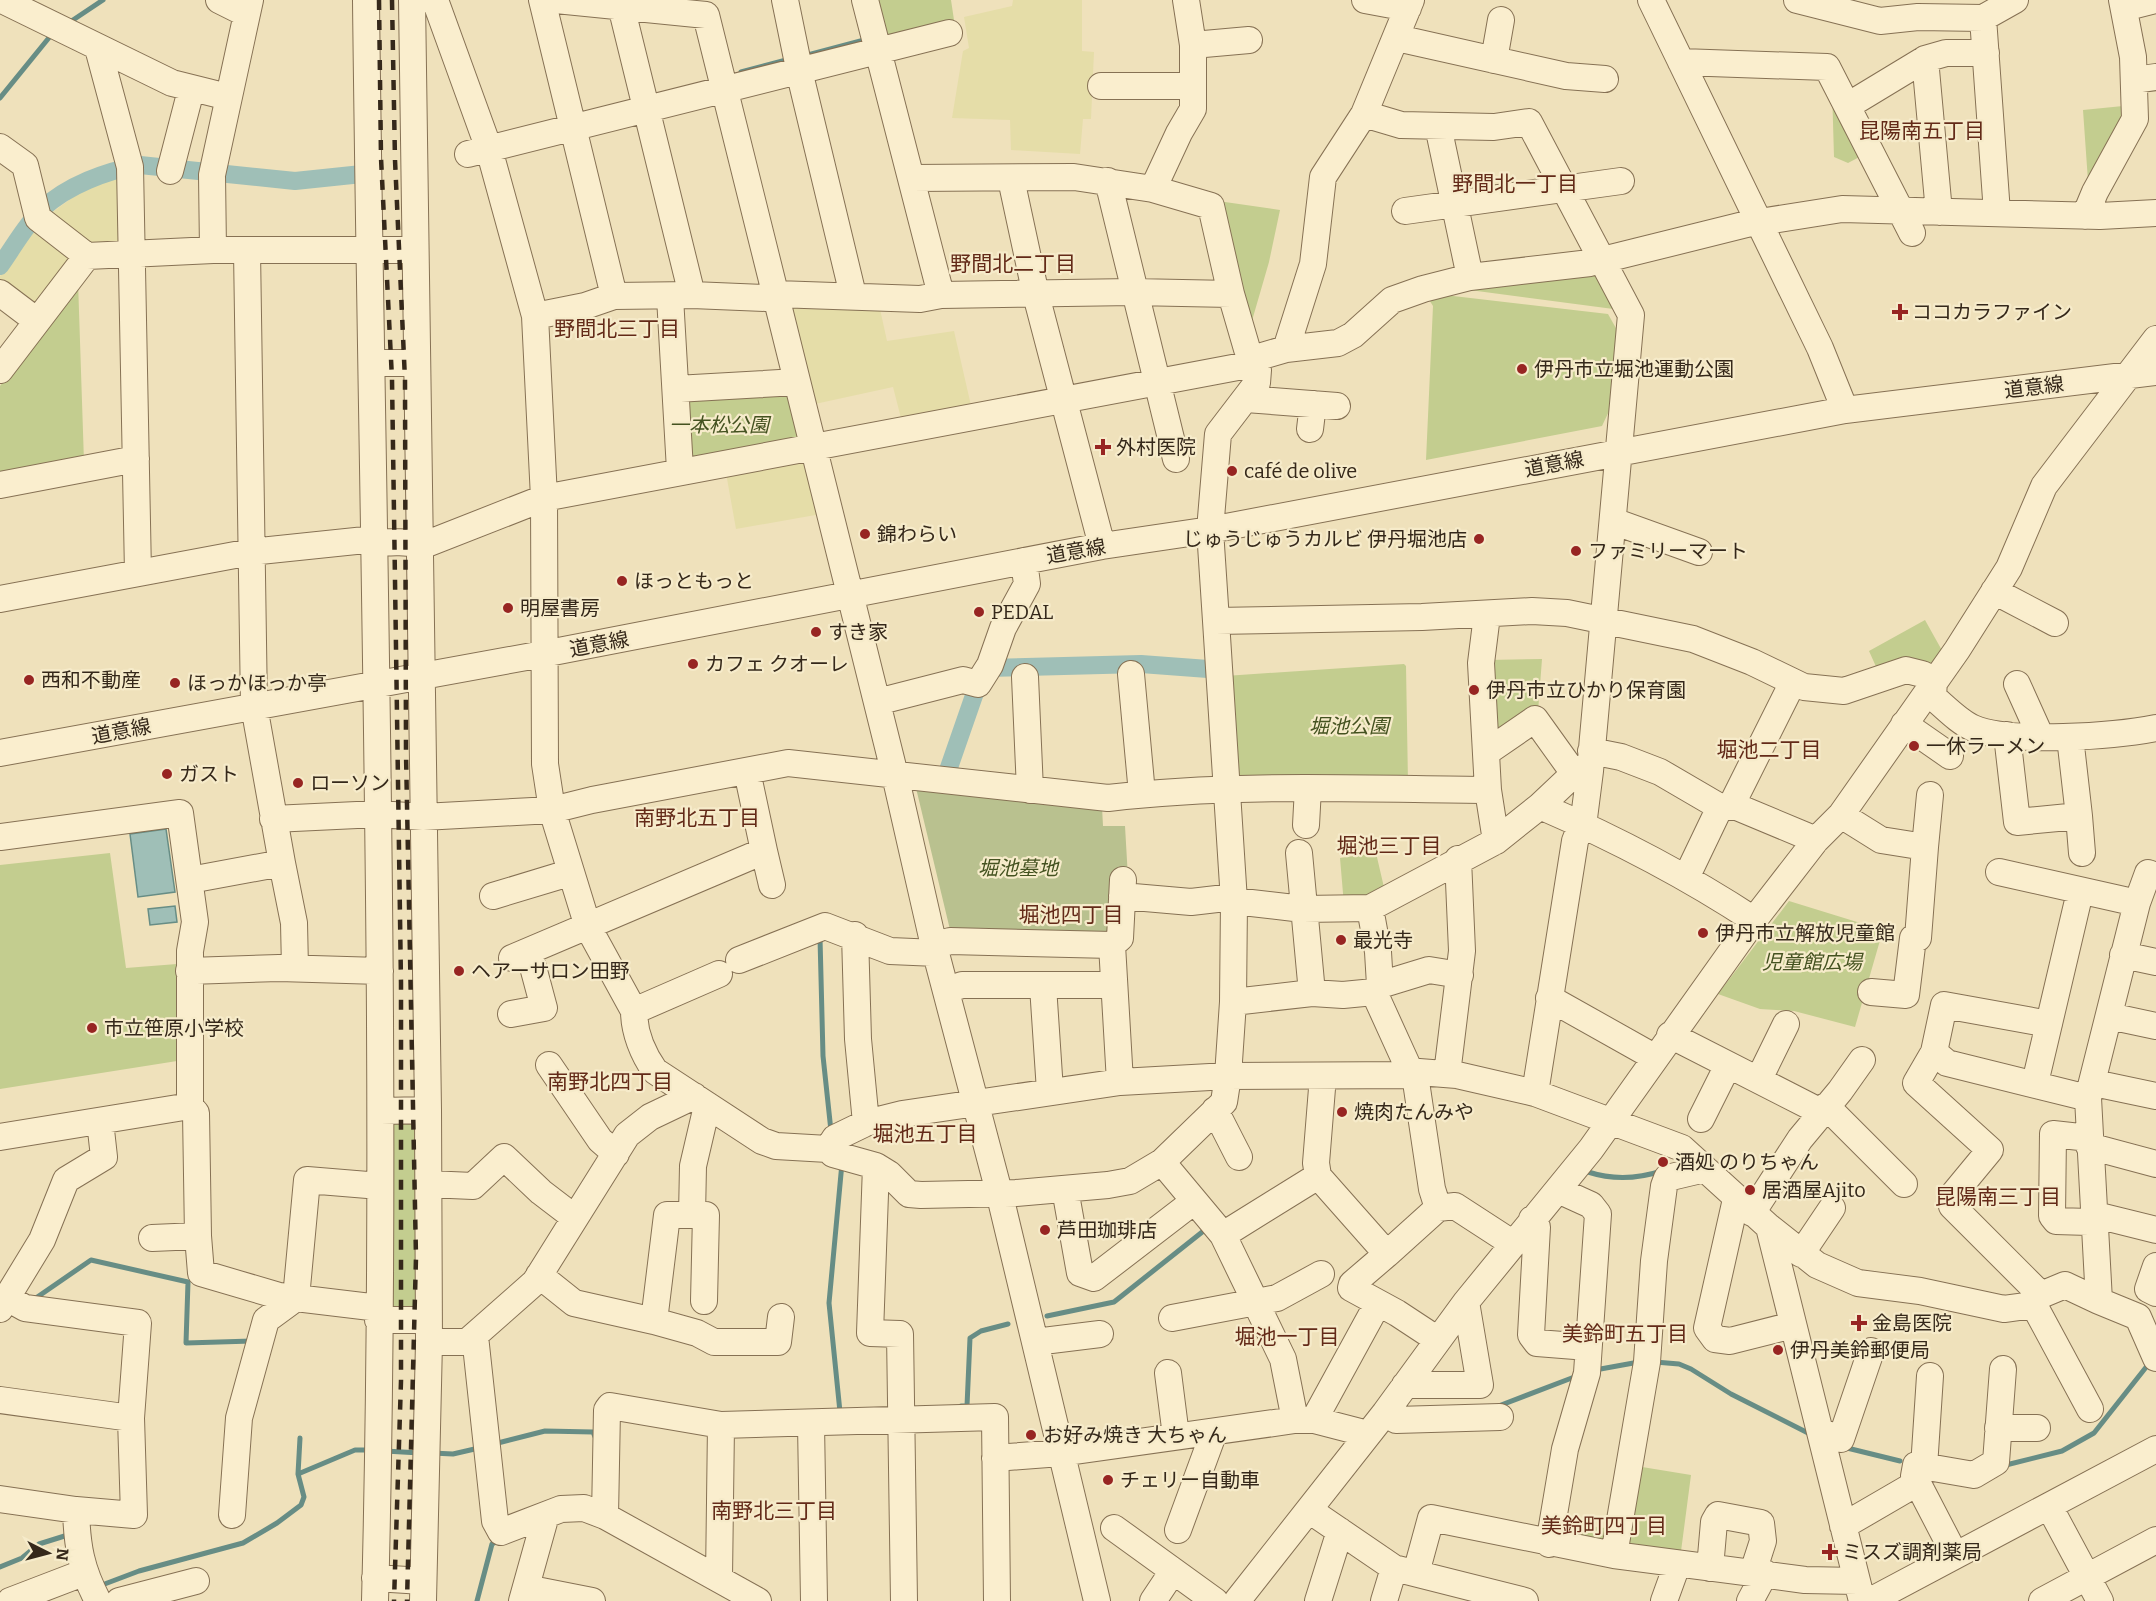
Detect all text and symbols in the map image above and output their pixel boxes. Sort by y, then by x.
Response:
district label: 昆陽南五丁目 [1859,118,1985,144]
district label: 野間北一丁目 [1452,171,1578,197]
district label: 野間北二丁目 [950,251,1076,277]
place label: ココカラファイン [1912,300,2072,324]
marker: ココカラファイン [1893,305,1907,319]
district label: 野間北三丁目 [554,316,680,342]
place label: 伊丹市立堀池運動公園 [1534,357,1734,381]
marker: 伊丹市立堀池運動公園 [1515,362,1529,376]
street label: 道意線 [2003,371,2065,403]
park label: 一本松公園 [669,413,772,437]
place label: 外村医院 [1116,435,1196,459]
marker: 外村医院 [1094,438,1112,456]
street label: 道意線 [1522,446,1586,482]
place label: café de olive [1244,459,1357,483]
marker: café de olive [1225,464,1239,478]
place label: 錦わらい [877,522,957,546]
marker: 錦わらい [858,527,872,541]
place label: じゅうじゅうカルビ 伊丹堀池店 [1183,527,1467,551]
marker: じゅうじゅうカルビ 伊丹堀池店 [1472,532,1486,546]
street label: 道意線 [1044,534,1108,568]
place label: ファミリーマート [1588,539,1748,563]
marker: ファミリーマート [1569,544,1583,558]
place label: ほっともっと [634,569,754,593]
marker: ほっともっと [615,574,629,588]
place label: 明屋書房 [520,596,600,620]
place label: PEDAL [991,600,1053,624]
marker: 明屋書房 [501,601,515,615]
marker: PEDAL [972,605,986,619]
place label: すき家 [828,620,888,644]
marker: すき家 [809,625,823,639]
street label: 道意線 [567,626,631,662]
place label: カフェ クオーレ [705,652,849,676]
marker: カフェ クオーレ [686,657,700,671]
place label: 西和不動産 [41,668,141,692]
place label: ほっかほっか亭 [187,671,327,695]
marker: 西和不動産 [22,673,36,687]
marker: ほっかほっか亭 [168,676,182,690]
place label: 伊丹市立ひかり保育園 [1486,678,1686,702]
marker: 伊丹市立ひかり保育園 [1467,683,1481,697]
street label: 道意線 [89,713,153,749]
park label: 堀池公園 [1309,714,1392,738]
place label: 一休ラーメン [1926,734,2045,758]
district label: 堀池二丁目 [1717,737,1822,763]
marker: 一休ラーメン [1907,739,1921,753]
place label: ガスト [179,762,239,786]
marker: ガスト [160,767,174,781]
place label: ローソン [310,771,390,795]
marker: ローソン [291,776,305,790]
district label: 南野北五丁目 [634,805,760,831]
district label: 堀池三丁目 [1337,833,1442,859]
park label: 堀池墓地 [978,856,1060,880]
district label: 堀池四丁目 [1019,902,1124,928]
place label: 伊丹市立解放児童館 [1715,921,1895,945]
marker: 伊丹市立解放児童館 [1696,926,1710,940]
place label: 最光寺 [1353,928,1413,952]
marker: 最光寺 [1334,933,1348,947]
park label: 児童館広場 [1762,950,1864,974]
place label: ヘアーサロン田野 [471,959,629,983]
marker: ヘアーサロン田野 [452,964,466,978]
place label: 市立笹原小学校 [104,1016,244,1040]
marker: 市立笹原小学校 [85,1021,99,1035]
district label: 南野北四丁目 [547,1069,673,1095]
place label: 焼肉たんみや [1354,1100,1474,1124]
marker: 焼肉たんみや [1335,1105,1349,1119]
district label: 堀池五丁目 [873,1121,978,1147]
place label: 酒処 のりちゃん [1675,1150,1819,1174]
marker: 酒処 のりちゃん [1656,1155,1670,1169]
place label: 居酒屋Ajito [1762,1178,1866,1203]
marker: 居酒屋Ajito [1743,1183,1757,1197]
district label: 昆陽南三丁目 [1935,1184,2061,1210]
place label: 芦田珈琲店 [1057,1218,1157,1242]
marker: 芦田珈琲店 [1038,1223,1052,1237]
place label: 金島医院 [1872,1311,1952,1335]
marker: 金島医院 [1850,1314,1868,1332]
district label: 美鈴町五丁目 [1562,1321,1688,1347]
district label: 堀池一丁目 [1235,1324,1340,1350]
place label: 伊丹美鈴郵便局 [1790,1338,1930,1362]
marker: 伊丹美鈴郵便局 [1771,1343,1785,1357]
place label: お好み焼き 大ちゃん [1043,1423,1227,1447]
marker: お好み焼き 大ちゃん [1024,1428,1038,1442]
place label: チェリー自動車 [1120,1468,1260,1492]
marker: チェリー自動車 [1101,1473,1115,1487]
district label: 南野北三丁目 [711,1498,837,1524]
district label: 美鈴町四丁目 [1541,1513,1667,1539]
north arrow [18,1523,78,1583]
place label: ミスズ調剤薬局 [1842,1540,1982,1564]
marker: ミスズ調剤薬局 [1823,1545,1837,1559]
text: N [52,1547,73,1562]

